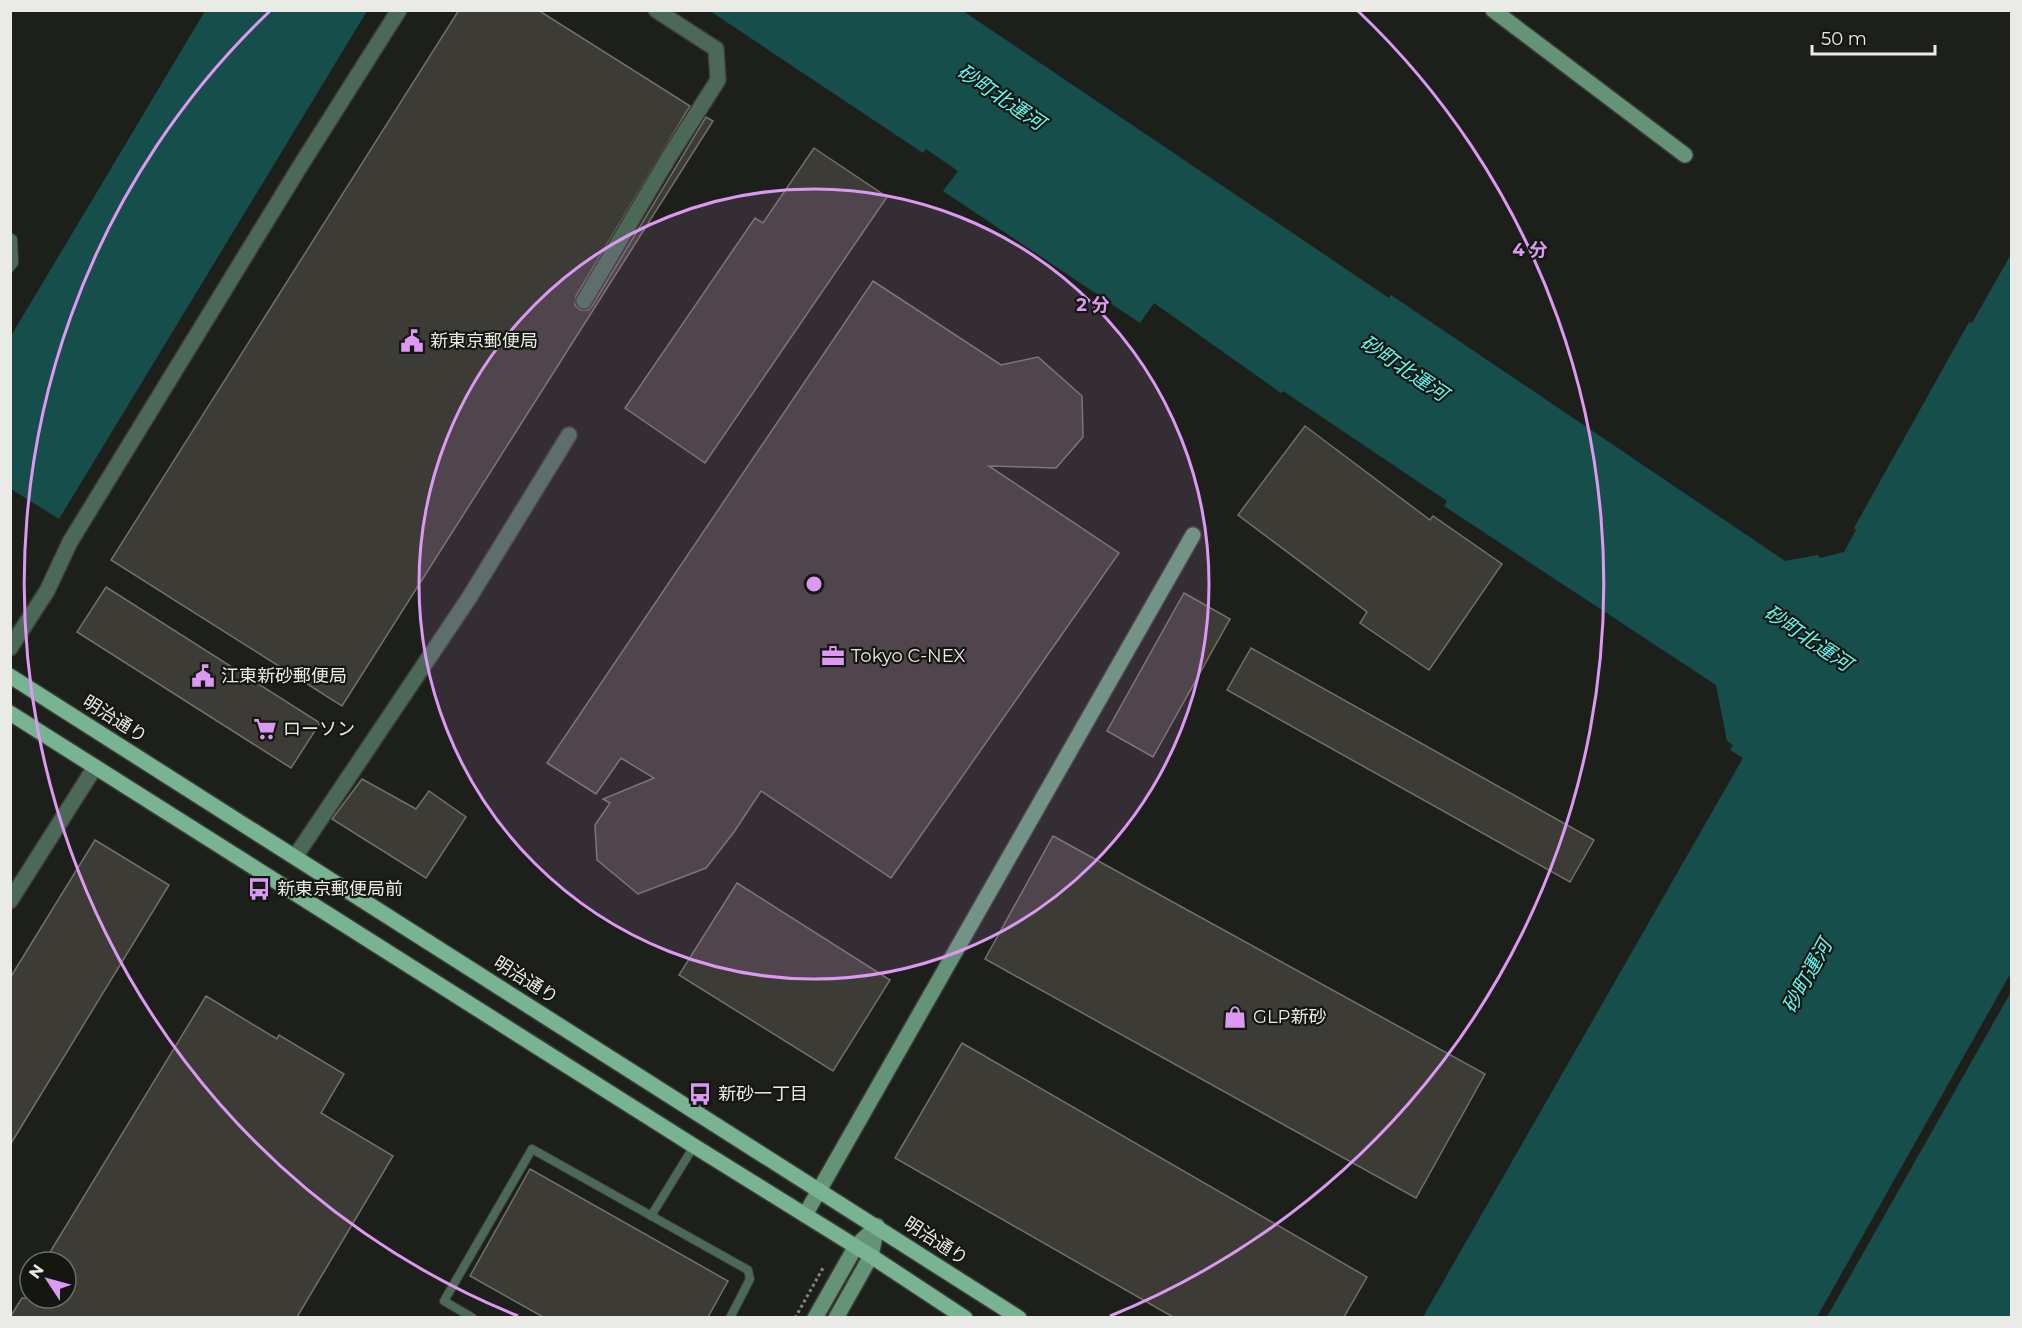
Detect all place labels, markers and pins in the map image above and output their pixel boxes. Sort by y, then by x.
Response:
public building icon: 新東京郵便局 [399,328,425,354]
place label: 新東京郵便局 [430,330,538,352]
centre of rings [804,574,824,594]
office icon: Tokyo C-NEX [820,643,846,669]
place label: Tokyo C-NEX [851,645,966,667]
public building icon: 江東新砂郵便局 [190,663,216,689]
place label: 江東新砂郵便局 [221,665,347,687]
supermarket icon: ローソン [252,716,278,742]
place label: ローソン [283,718,355,740]
bus stop icon: 新東京郵便局前 [246,876,272,902]
place label: 新東京郵便局前 [277,878,403,900]
shop icon: GLP新砂 [1222,1004,1248,1030]
place label: GLP新砂 [1253,1006,1326,1028]
bus stop icon: 新砂一丁目 [687,1081,713,1107]
place label: 新砂一丁目 [718,1083,808,1105]

